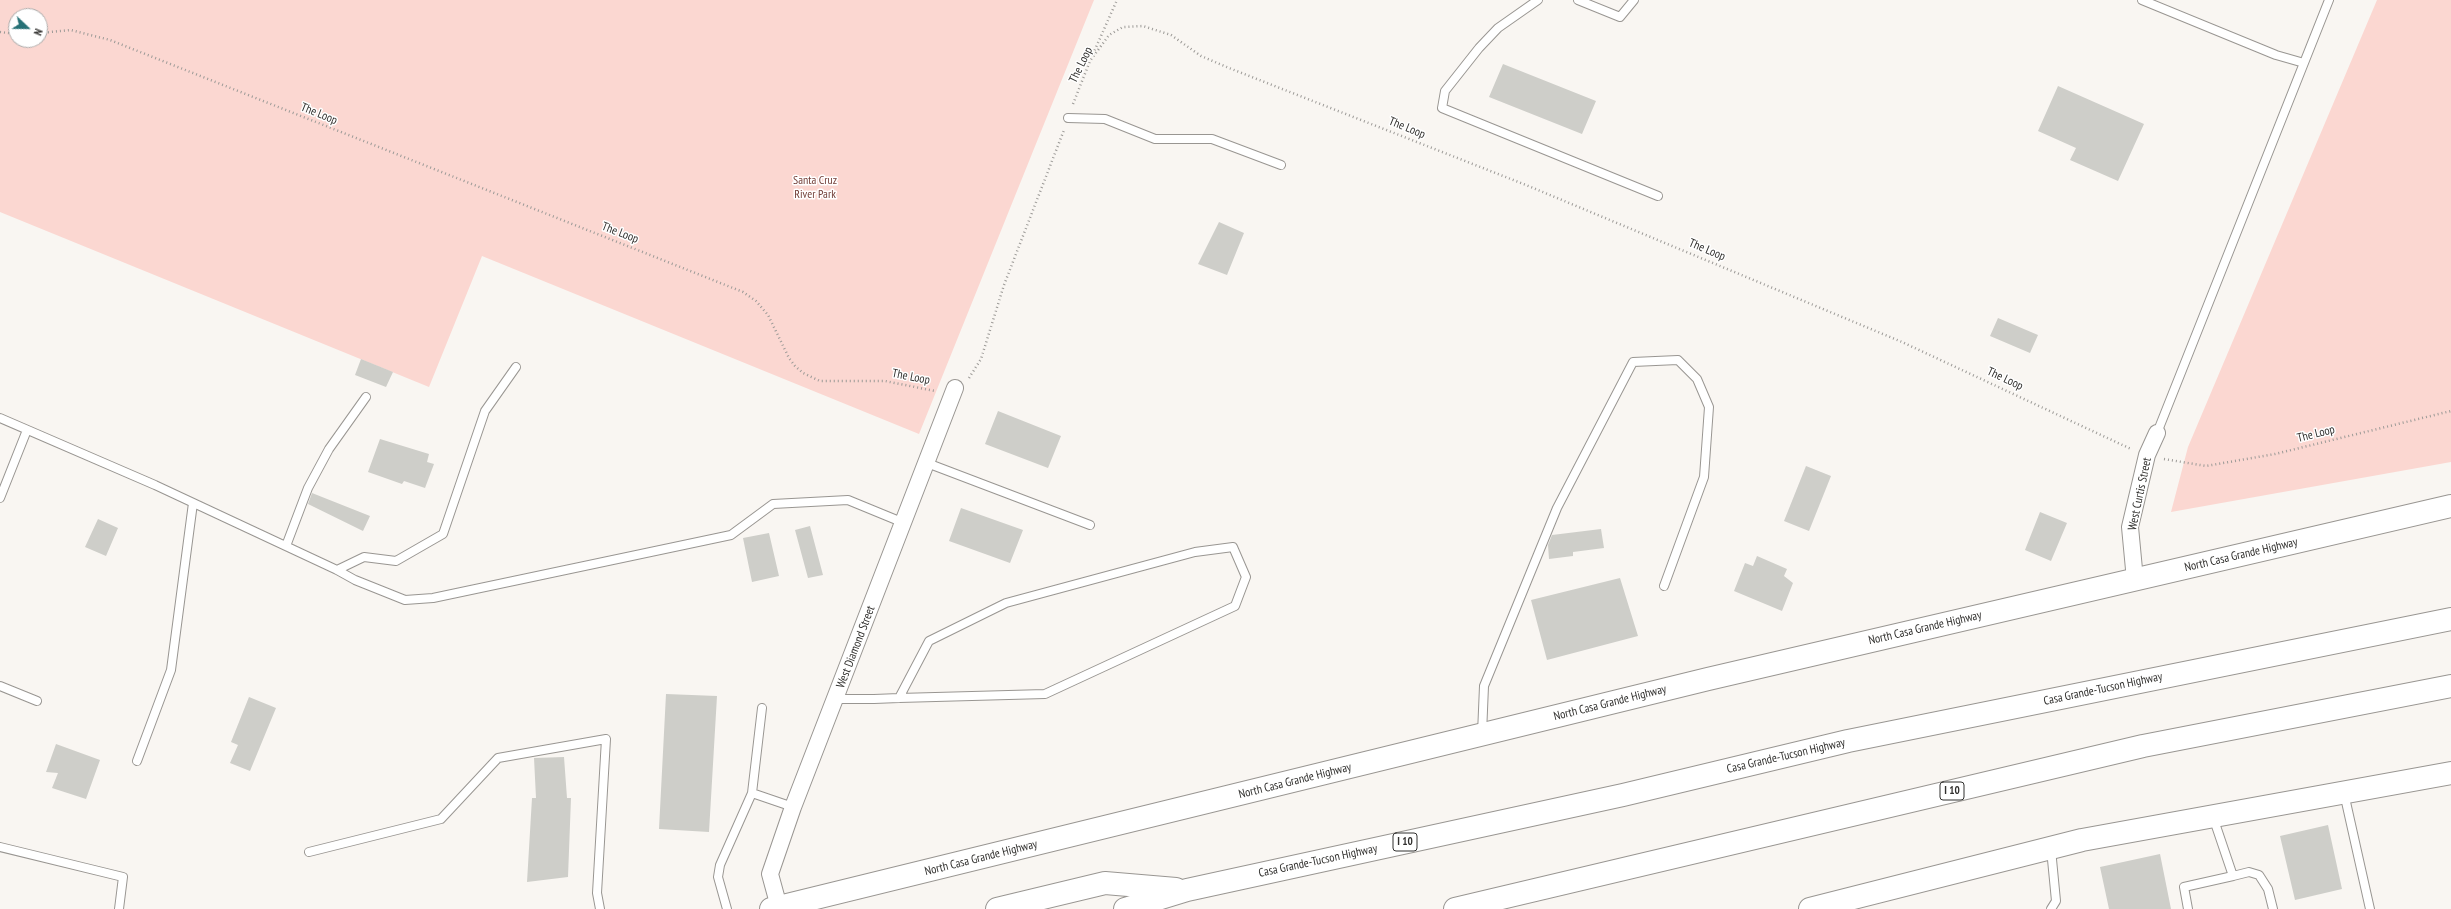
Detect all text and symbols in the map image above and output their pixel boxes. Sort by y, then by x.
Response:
north arrow [8,8,48,48]
text: N [31,27,46,37]
street label: The Loop [1066,45,1096,85]
street label: The Loop [299,100,339,128]
street label: The Loop [1387,114,1427,142]
park label: Santa Cruz River Park [793,174,837,202]
street label: The Loop [600,219,640,247]
street label: The Loop [1687,236,1727,264]
street label: The Loop [1985,364,2025,394]
street label: The Loop [891,366,931,388]
street label: The Loop [2296,422,2336,446]
street label: West Curtis Street [2125,456,2155,532]
street label: North Casa Grande Highway [2183,535,2299,575]
street label: West Diamond Street [834,604,878,690]
street label: North Casa Grande Highway [1867,608,1983,648]
street label: Casa Grande-Tucson Highway [2042,669,2164,709]
street label: North Casa Grande Highway [1552,682,1668,724]
street label: Casa Grande-Tucson Highway [1725,735,1847,777]
street label: North Casa Grande Highway [1237,760,1353,802]
road number: I 10 [1940,782,1964,800]
road number: I 10 [1393,833,1417,851]
street label: North Casa Grande Highway [923,837,1039,879]
street label: Casa Grande-Tucson Highway [1257,841,1379,881]

